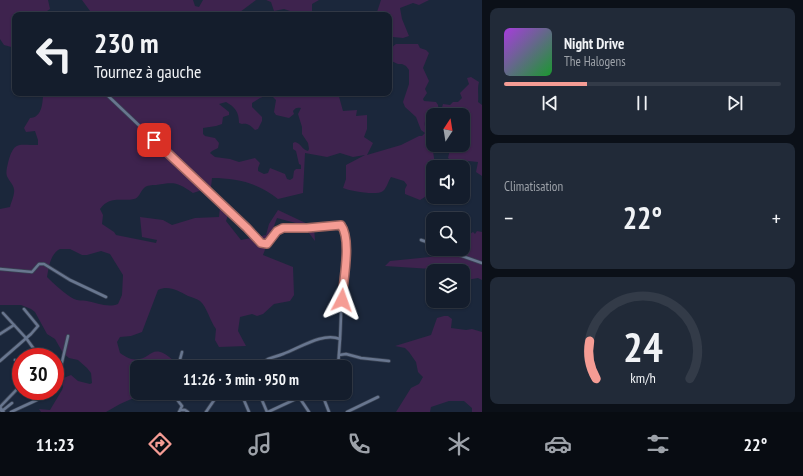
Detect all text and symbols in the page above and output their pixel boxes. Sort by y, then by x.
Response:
text: 230 m [94,24,158,61]
icon: left [28,28,80,80]
text: Night Drive [564,34,624,53]
text: The Halogens [564,53,626,70]
text: Tournez à gauche [94,60,201,83]
icon: previous [539,92,561,114]
icon: pause [631,92,653,114]
icon: next [724,92,746,114]
north arrow [426,108,470,152]
map controls [426,108,470,308]
pin [137,123,171,157]
icon: arrive [143,129,165,151]
button: sound [426,160,470,204]
text: Climatisation [504,178,563,195]
text: 22° [623,198,662,237]
text: − [504,204,513,232]
text: + [772,204,781,232]
button: search [426,212,470,256]
button: layers [426,264,470,308]
position arrow [321,279,363,321]
text: 24 [623,319,662,372]
speed limit sign: 30 [12,348,64,400]
text: km/h [630,367,655,386]
text: 11:26 · 3 min · 950 m [183,370,299,389]
icon: directions [146,430,174,458]
icon: music [246,430,274,458]
icon: phone [345,430,373,458]
icon: climate [445,430,473,458]
icon: car [544,430,572,458]
icon: filters [644,430,672,458]
text: 11:23 [36,433,75,456]
text: 22° [743,433,767,456]

